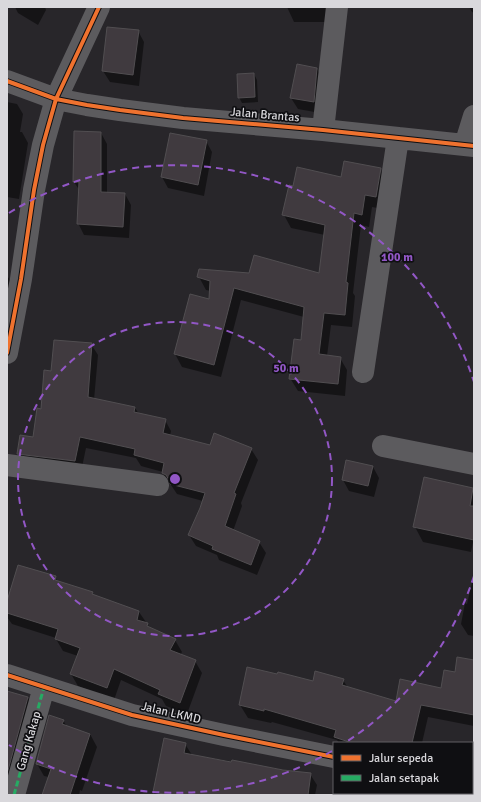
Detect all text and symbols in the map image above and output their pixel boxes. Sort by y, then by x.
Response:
street label: Jalan Brantas [230,104,300,126]
text: 100 m [381,250,413,265]
text: 50 m [273,361,299,376]
centre of rings [168,472,182,486]
street label: Jalan LKMD [140,699,202,727]
street label: Gang Kakap [13,710,45,772]
legend [333,742,473,794]
text: Jalur sepeda [369,751,433,766]
text: Jalan setapak [369,771,439,786]

